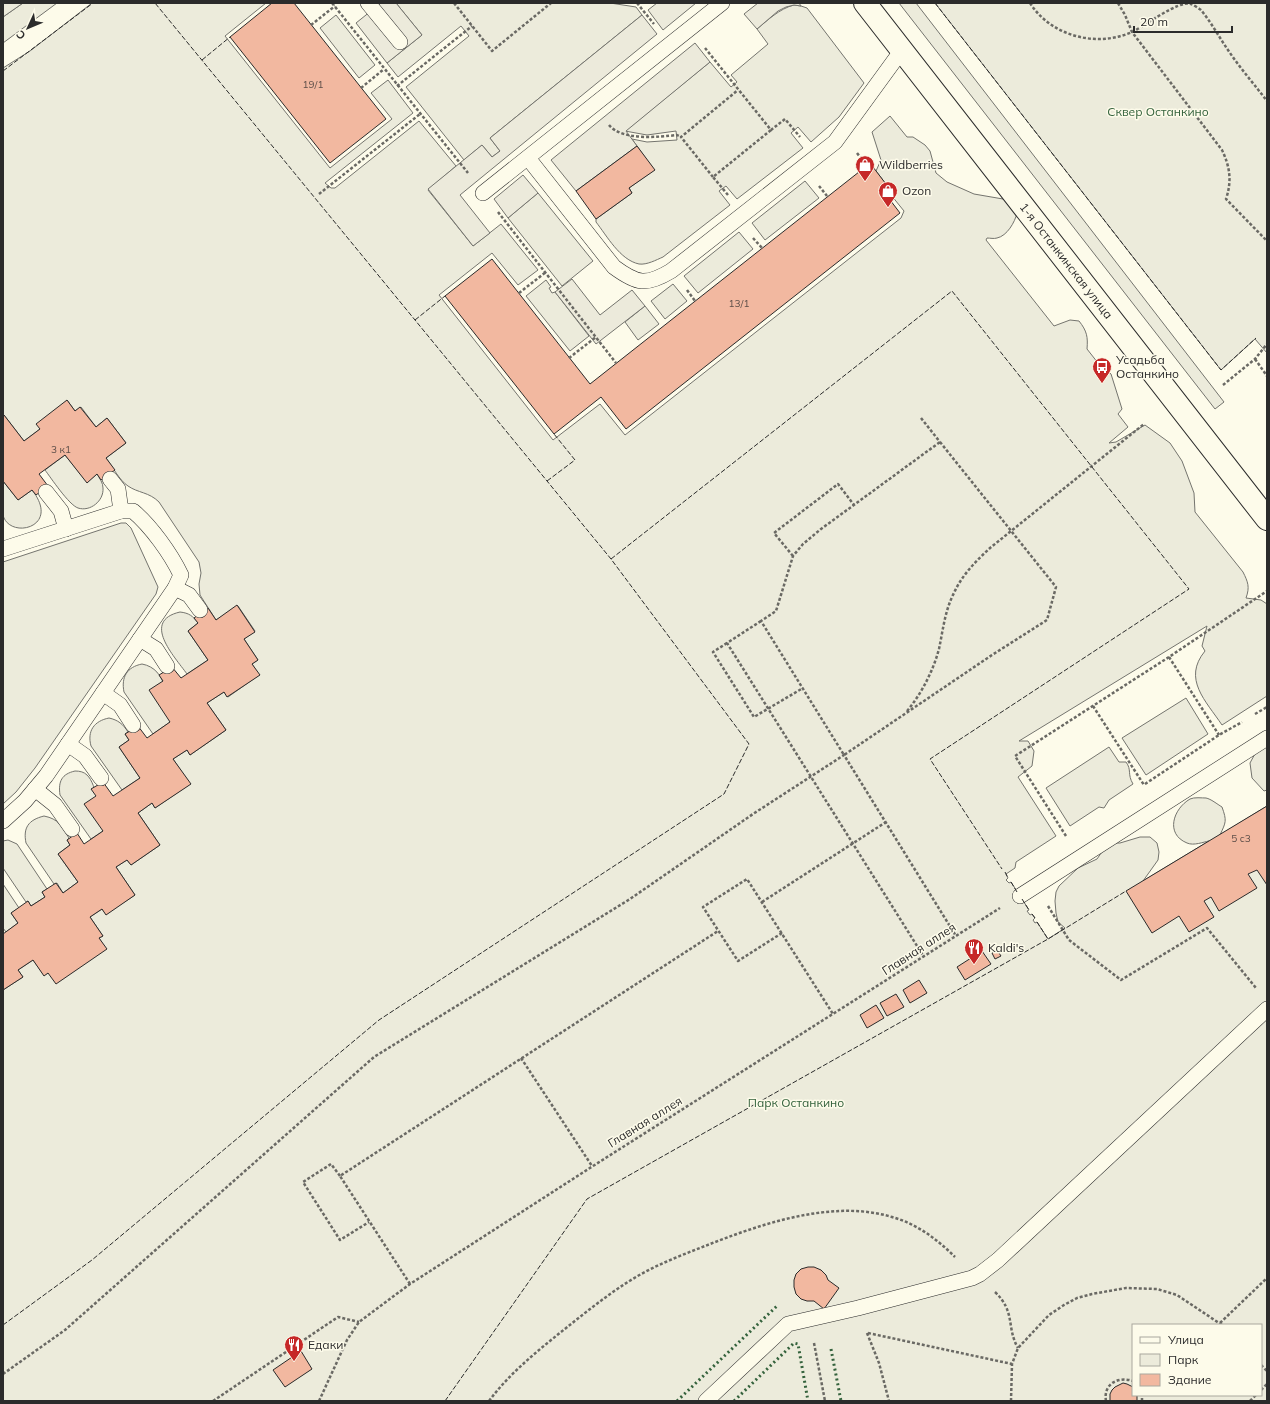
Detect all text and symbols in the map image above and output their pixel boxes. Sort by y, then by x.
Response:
north arrow [8,8,48,48]
scale bar [1134,8,1232,34]
text: 20 m [1140,14,1168,29]
text: С [13,27,28,43]
house number: 19/1 [303,78,323,91]
park label: Сквер Останкино [1107,104,1209,119]
shop icon: Wildberries [854,154,876,182]
place label: Wildberries [879,157,943,172]
shop icon: Ozon [877,180,899,208]
place label: Ozon [902,183,931,198]
street label: 1-я Останкинская улица [1017,200,1116,322]
house number: 13/1 [729,297,749,310]
place label: Усадьба Останкино [1115,352,1179,381]
bus stop icon: Усадьба Останкино [1091,356,1113,384]
house number: 3 к1 [51,443,71,456]
house number: 5 с3 [1231,832,1251,845]
street label: Главная аллея [879,919,958,978]
restaurant icon: Kaldi's [963,937,985,965]
place label: Kaldi's [988,940,1024,955]
street label: Главная аллея [605,1093,685,1150]
park label: Парк Останкино [748,1095,844,1110]
legend [1132,1324,1262,1396]
text: Улица [1167,1332,1204,1347]
restaurant icon: Едаки [283,1334,305,1362]
place label: Едаки [308,1337,343,1352]
text: Парк [1168,1352,1199,1367]
text: Здание [1168,1372,1212,1387]

